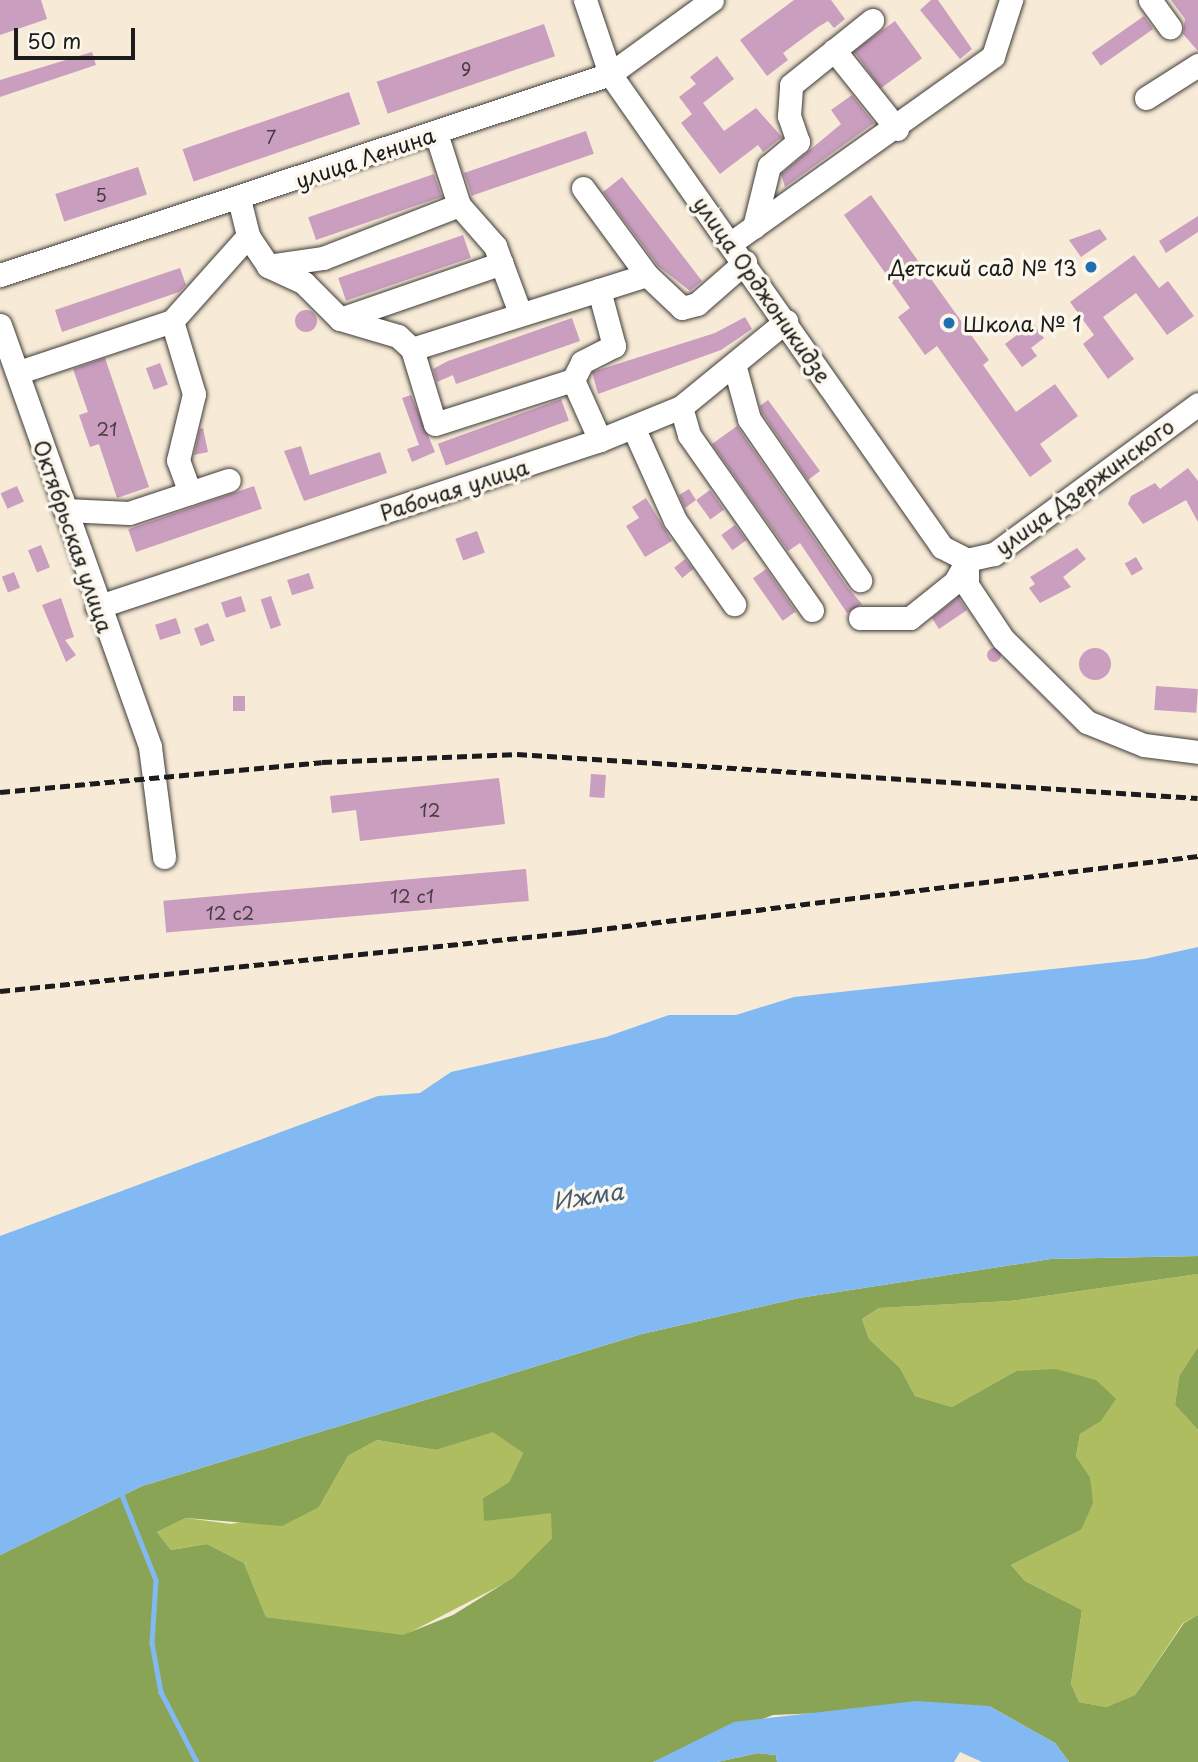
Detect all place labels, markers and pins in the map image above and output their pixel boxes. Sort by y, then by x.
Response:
place label: Детский сад № 13 [887,254,1077,280]
marker: Детский сад № 13 [1083,259,1099,275]
place label: Школа № 1 [963,310,1082,336]
marker: Школа № 1 [941,315,957,331]

